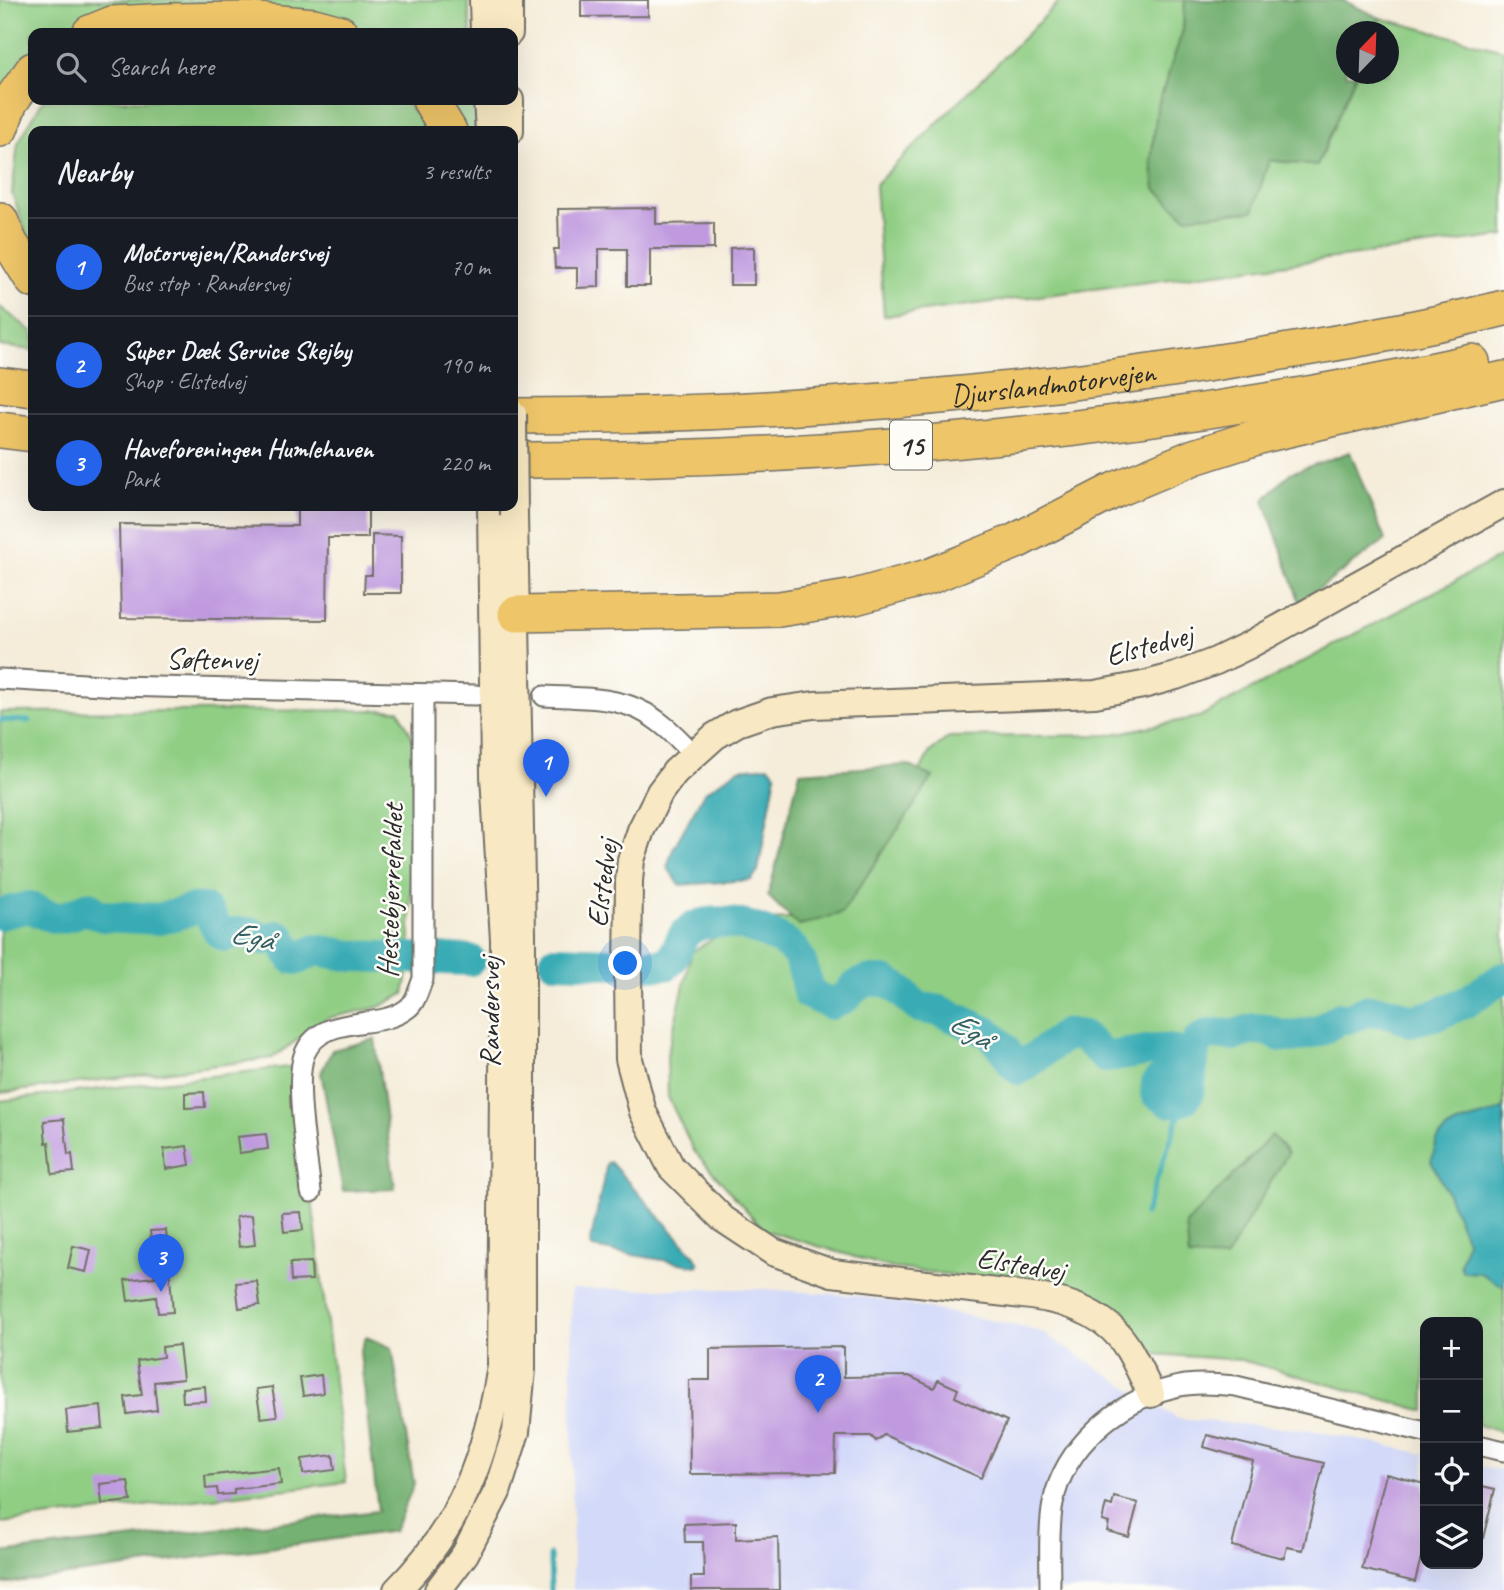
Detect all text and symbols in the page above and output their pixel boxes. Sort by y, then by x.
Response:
north arrow [1336,21,1399,84]
search box [28,28,518,105]
icon: search [52,48,90,86]
text: Search here [108,50,214,83]
text: Nearby [56,153,132,191]
text: 3 results [423,157,490,186]
text: Motorvejen/Randersvej [123,236,329,269]
text: 1 [74,253,84,282]
text: 70 m [451,253,490,282]
text: Bus stop · Randersvej [123,269,290,298]
text: Super Dæk Service Skejby [123,334,351,367]
text: 2 [74,351,84,380]
text: 190 m [441,351,490,380]
street label: Djurslandmotorvejen [949,352,1159,414]
text: Shop · Elstedvej [123,367,245,396]
road number: 15 [890,420,932,470]
text: Haveforeningen Humlehaven [123,432,373,465]
text: 3 [74,449,84,478]
text: 220 m [441,449,490,478]
text: Park [123,465,159,494]
street label: Elstedvej [1101,614,1199,675]
street label: Søftenvej [166,639,261,679]
pin: 1 [523,739,569,797]
street label: Hestebjerrefaldet [368,800,412,979]
street label: Elstedvej [578,834,627,929]
water label: Egå [227,912,283,961]
your location [608,946,642,980]
street label: Randersvej [470,954,508,1067]
water label: Egå [942,1002,1005,1062]
pin: 3 [138,1234,184,1292]
street label: Elstedvej [974,1238,1070,1290]
map controls [1420,1317,1483,1569]
button: + [1420,1317,1483,1380]
pin: 2 [795,1355,841,1413]
button: − [1420,1380,1483,1443]
button: locate [1420,1443,1483,1506]
button: layers [1420,1506,1483,1569]

